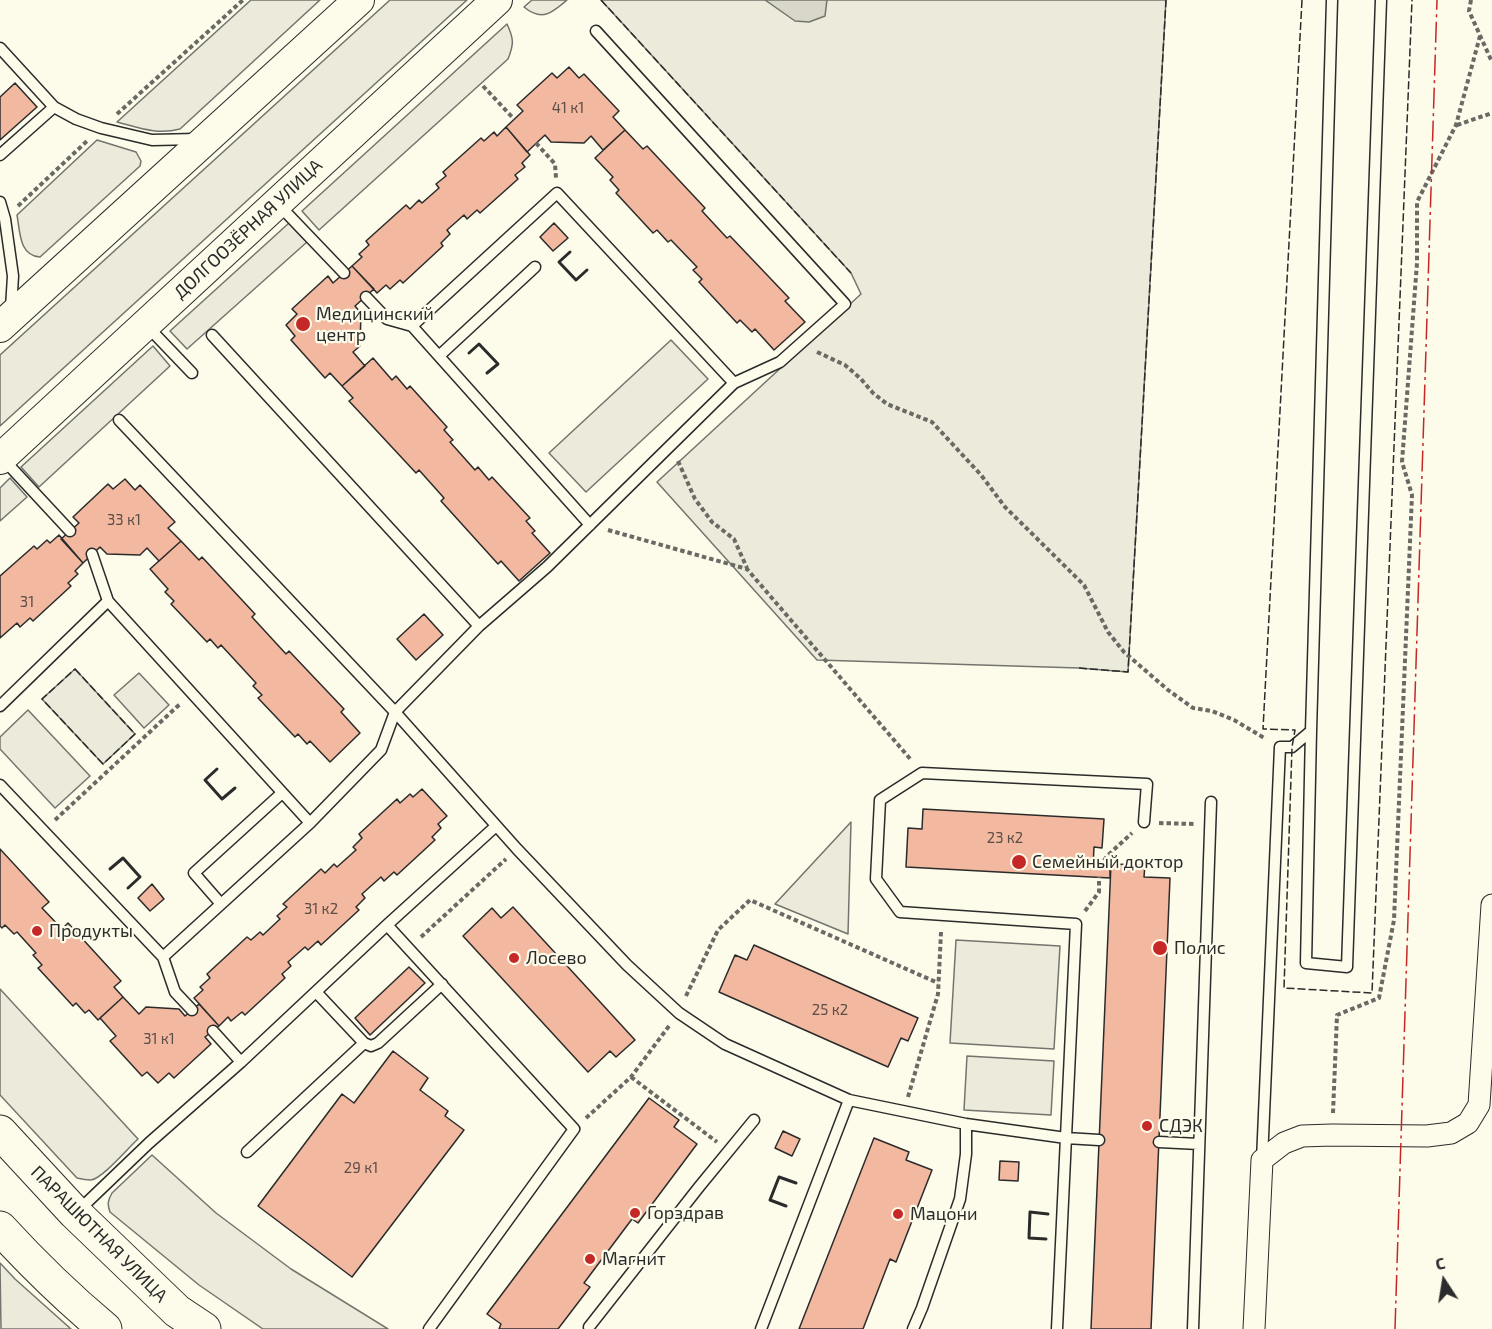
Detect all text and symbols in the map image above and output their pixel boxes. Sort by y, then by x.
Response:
house number: 41 к1 [552,99,584,117]
street label: ДОЛГООЗЁРНАЯ УЛИЦА [169,155,327,303]
place label: Медицинский центр [316,303,434,346]
marker: Медицинский центр [294,315,312,333]
house number: 33 к1 [107,511,141,529]
house number: 31 [20,593,34,611]
house number: 23 к2 [987,829,1023,847]
place label: Семейный доктор [1032,851,1183,873]
marker: Семейный доктор [1010,853,1028,871]
house number: 31 к2 [304,900,338,918]
place label: Продукты [49,920,133,942]
marker: Продукты [30,924,44,938]
place label: Полис [1174,937,1226,959]
marker: Полис [1151,939,1169,957]
place label: Лосево [526,947,587,969]
marker: Лосево [507,951,521,965]
house number: 25 к2 [812,1001,848,1019]
house number: 31 к1 [143,1030,175,1048]
place label: СДЭК [1159,1115,1203,1137]
marker: СДЭК [1140,1119,1154,1133]
house number: 29 к1 [344,1159,378,1177]
street label: ПАРАШЮТНАЯ УЛИЦА [26,1161,172,1307]
place label: Горздрав [647,1202,724,1224]
place label: Мацони [910,1203,978,1225]
marker: Горздрав [628,1206,642,1220]
marker: Мацони [891,1207,905,1221]
place label: Магнит [602,1248,666,1270]
north arrow [1414,1251,1474,1311]
marker: Магнит [583,1252,597,1266]
text: С [1434,1253,1447,1273]

